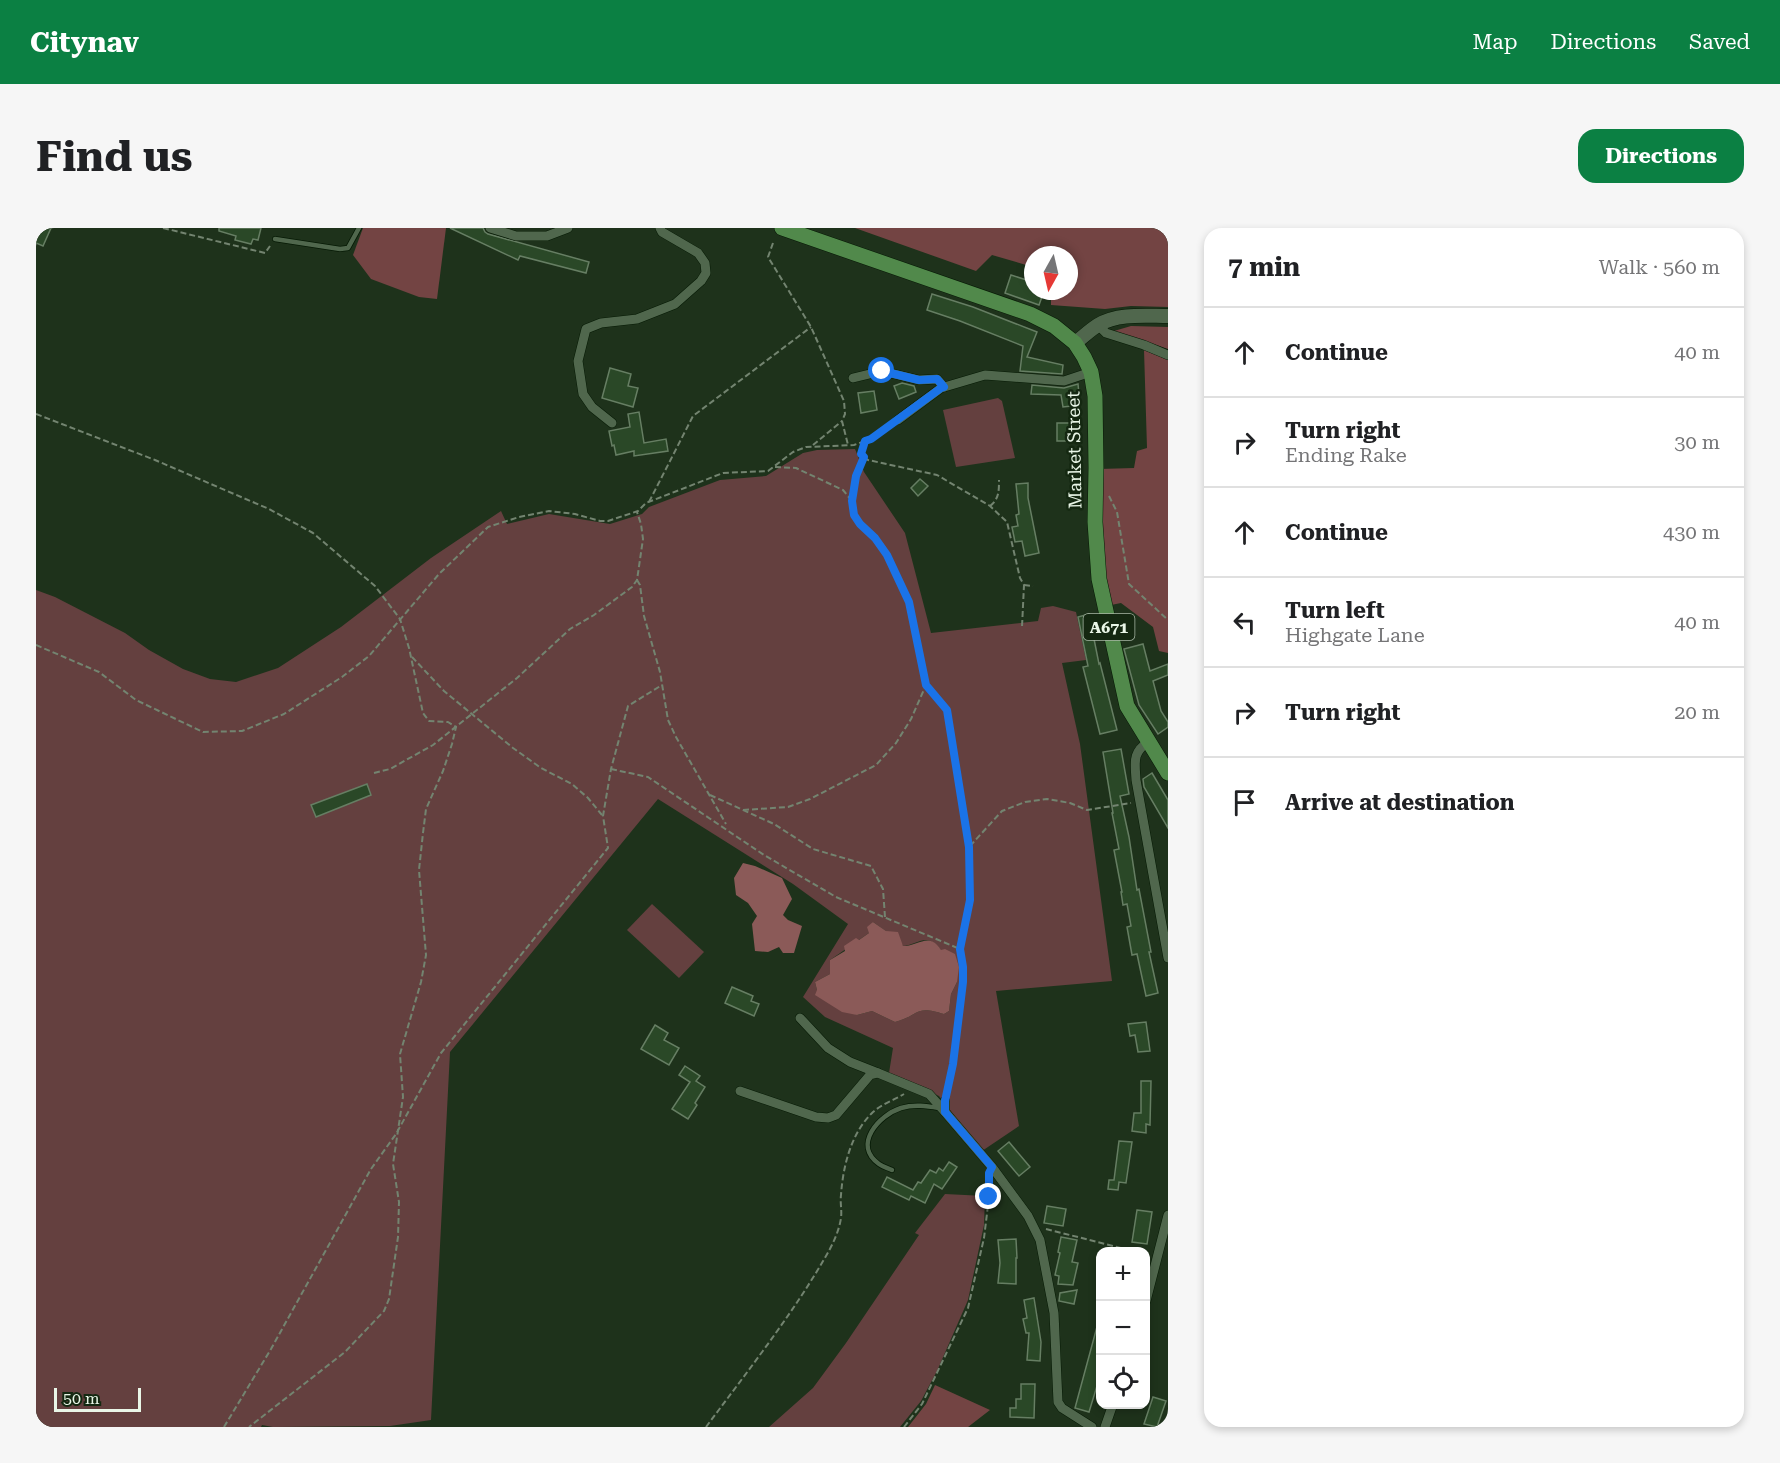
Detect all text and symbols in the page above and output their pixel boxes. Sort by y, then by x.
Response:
text: Citynav [30,26,139,59]
text: Map [1473,30,1517,54]
text: Directions [1550,30,1656,54]
text: Saved [1689,30,1750,54]
button: Directions [1578,129,1744,183]
text: Find us [36,132,193,181]
north arrow [1024,246,1078,300]
text: 7 min [1228,252,1300,282]
text: Walk · 560 m [1599,255,1720,279]
icon: ahead [1228,336,1261,369]
text: Continue [1285,340,1388,365]
text: 40 m [1674,340,1720,364]
route start [868,357,894,383]
street label: Market Street [1062,391,1086,509]
text: Turn right [1285,418,1400,443]
icon: right [1228,426,1261,459]
text: 30 m [1674,430,1720,454]
text: Ending Rake [1285,443,1407,467]
icon: ahead [1228,516,1261,549]
text: Continue [1285,520,1388,545]
text: 430 m [1663,520,1720,544]
text: Turn left [1285,598,1385,623]
icon: left [1228,606,1261,639]
text: 40 m [1674,610,1720,634]
road number: A671 [1084,614,1134,640]
text: Highgate Lane [1285,623,1425,647]
icon: right [1228,696,1261,729]
text: Turn right [1285,700,1400,725]
text: 20 m [1674,700,1720,724]
icon: arrive [1228,786,1261,819]
text: Arrive at destination [1285,790,1514,815]
route end [975,1183,1001,1209]
map controls [1096,1247,1150,1409]
button: + [1096,1247,1150,1301]
button: − [1096,1301,1150,1355]
button: locate [1096,1355,1150,1409]
scale bar [54,1385,141,1412]
text: 50 m [63,1389,100,1408]

